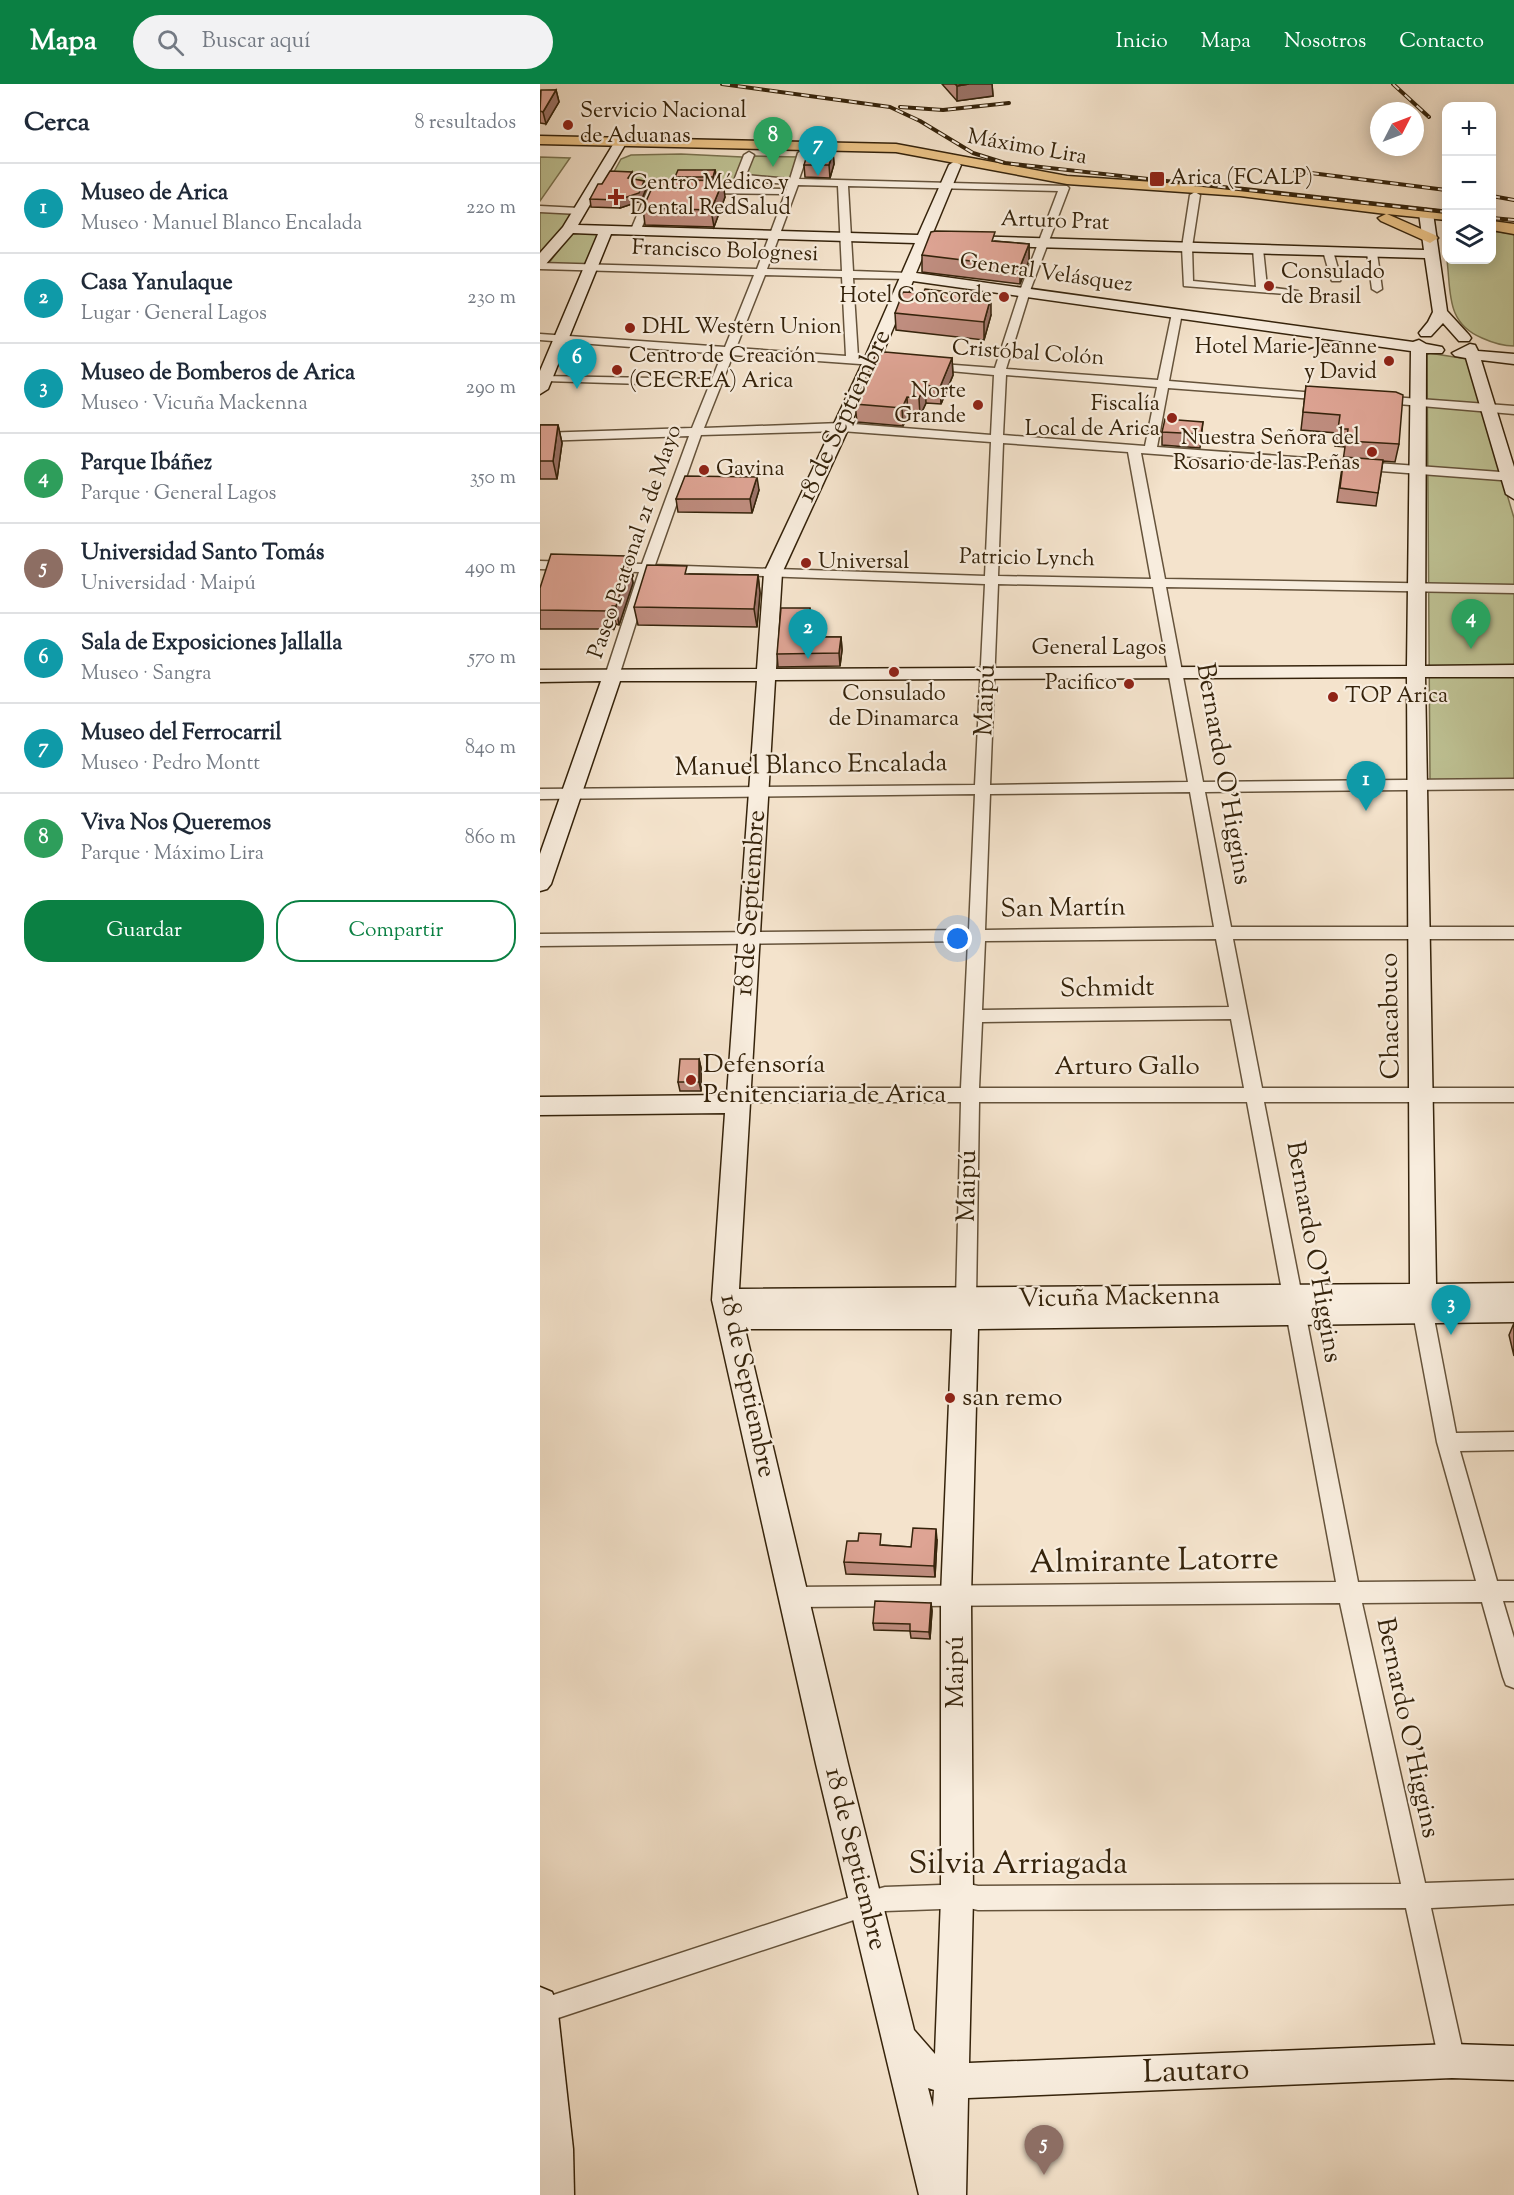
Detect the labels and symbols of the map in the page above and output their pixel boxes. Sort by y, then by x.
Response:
place label: Servicio Nacional de Aduanas [580,96,747,153]
north arrow [1370,102,1424,156]
marker: Servicio Nacional de Aduanas [561,118,575,132]
pin: 8 [754,118,792,167]
street label: Máximo Lira [965,122,1089,174]
pin: 7 [798,126,838,176]
place label: Arica (FCALP) [1170,163,1313,195]
place label: Centro Médico y Dental RedSalud [630,168,791,225]
marker: Arica (FCALP) [1148,170,1166,188]
marker: Centro Médico y Dental RedSalud [607,188,625,206]
street label: Arturo Prat [1000,204,1110,240]
street label: Francisco Bolognesi [631,233,819,271]
street label: General Velásquez [957,246,1135,302]
place label: Consulado de Brasil [1281,257,1385,314]
marker: Consulado de Brasil [1262,279,1276,293]
place label: Hotel Concorde [840,281,992,313]
marker: Hotel Concorde [997,290,1011,304]
place label: DHL Western Union [642,312,842,344]
marker: DHL Western Union [623,321,637,335]
street label: 18 de Septiembre [789,324,901,508]
place label: Hotel Marie-Jeanne y David [1195,332,1377,389]
street label: Cristóbal Colón [951,333,1105,375]
pin: 6 [558,340,597,389]
place label: Centro de Creación (CECREA) Arica [629,341,816,398]
marker: Hotel Marie-Jeanne y David [1382,354,1396,368]
marker: Centro de Creación (CECREA) Arica [610,363,624,377]
place label: Norte Grande [894,376,966,433]
place label: Fiscalía Local de Arica [1025,389,1160,446]
marker: Norte Grande [971,398,985,412]
marker: Fiscalía Local de Arica [1165,411,1179,425]
street label: Paseo Peatonal 21 de Mayo [581,421,691,663]
place label: Nuestra Señora del Rosario de las Peñas [1173,423,1360,480]
marker: Nuestra Señora del Rosario de las Peñas [1365,445,1379,459]
place label: Gavina [716,454,785,486]
marker: Gavina [697,463,711,477]
street label: Patricio Lynch [959,542,1095,576]
place label: Universal [818,547,909,579]
marker: Universal [799,556,813,570]
pin: 4 [1452,600,1490,649]
pin: 2 [788,610,828,659]
street label: General Lagos [1032,633,1166,665]
street label: Bernardo O'Higgins [1185,660,1261,888]
street label: Maipú [966,663,1006,737]
marker: Consulado de Dinamarca [887,665,901,679]
place label: Pacifico [1045,668,1117,700]
marker: Pacifico [1122,677,1136,691]
place label: Consulado de Dinamarca [829,679,959,736]
place label: TOP Arica [1345,681,1448,713]
marker: TOP Arica [1326,690,1340,704]
street label: Manuel Blanco Encalada [674,745,948,787]
pin: 1 [1346,762,1386,811]
street label: 18 de Septiembre [726,809,776,997]
street label: San Martín [1000,889,1126,929]
your location [943,924,972,953]
street label: Chacabuco [1371,952,1411,1080]
street label: Schmidt [1059,970,1155,1008]
place label: Defensoría Penitenciaria de Arica [703,1047,946,1114]
street label: Arturo Gallo [1054,1049,1200,1086]
marker: Defensoría Penitenciaria de Arica [684,1073,698,1087]
street label: Bernardo O'Higgins [1275,1138,1351,1366]
street label: Maipú [949,1149,987,1223]
street label: Vicuña Mackenna [1018,1278,1220,1318]
pin: 3 [1432,1286,1470,1335]
street label: 18 de Septiembre [709,1291,785,1481]
place label: san remo [962,1380,1062,1417]
marker: san remo [943,1391,957,1405]
street label: Almirante Latorre [1029,1537,1279,1587]
street label: Bernardo O'Higgins [1366,1614,1448,1842]
street label: Maipú [938,1636,975,1708]
street label: 18 de Septiembre [814,1764,896,1954]
street label: Silvia Arriagada [908,1842,1128,1888]
street label: Lautaro [1142,2047,1250,2097]
pin: 5 [1024,2126,1064,2175]

